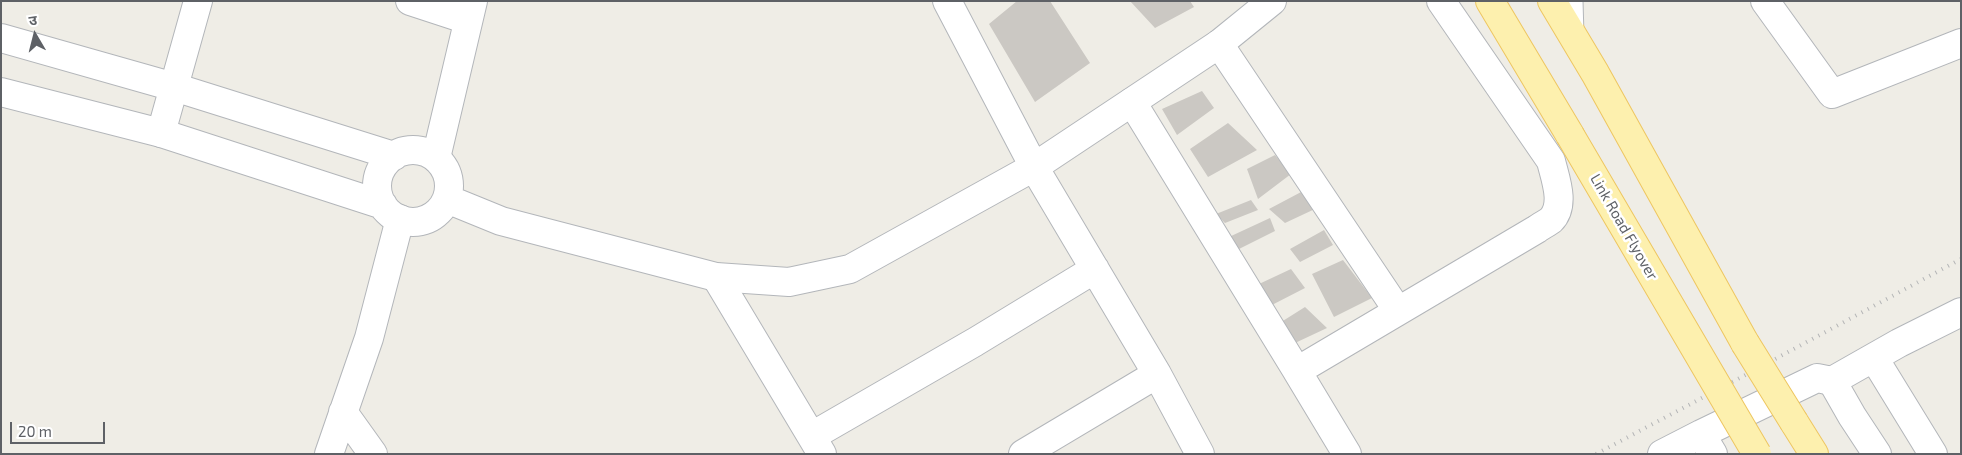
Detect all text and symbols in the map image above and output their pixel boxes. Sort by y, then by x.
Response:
north arrow [10,10,60,60]
text: उ [28,11,38,29]
street label: Link Road Flyover [1586,171,1662,283]
scale bar [12,412,108,444]
text: 20 m [18,422,52,440]

